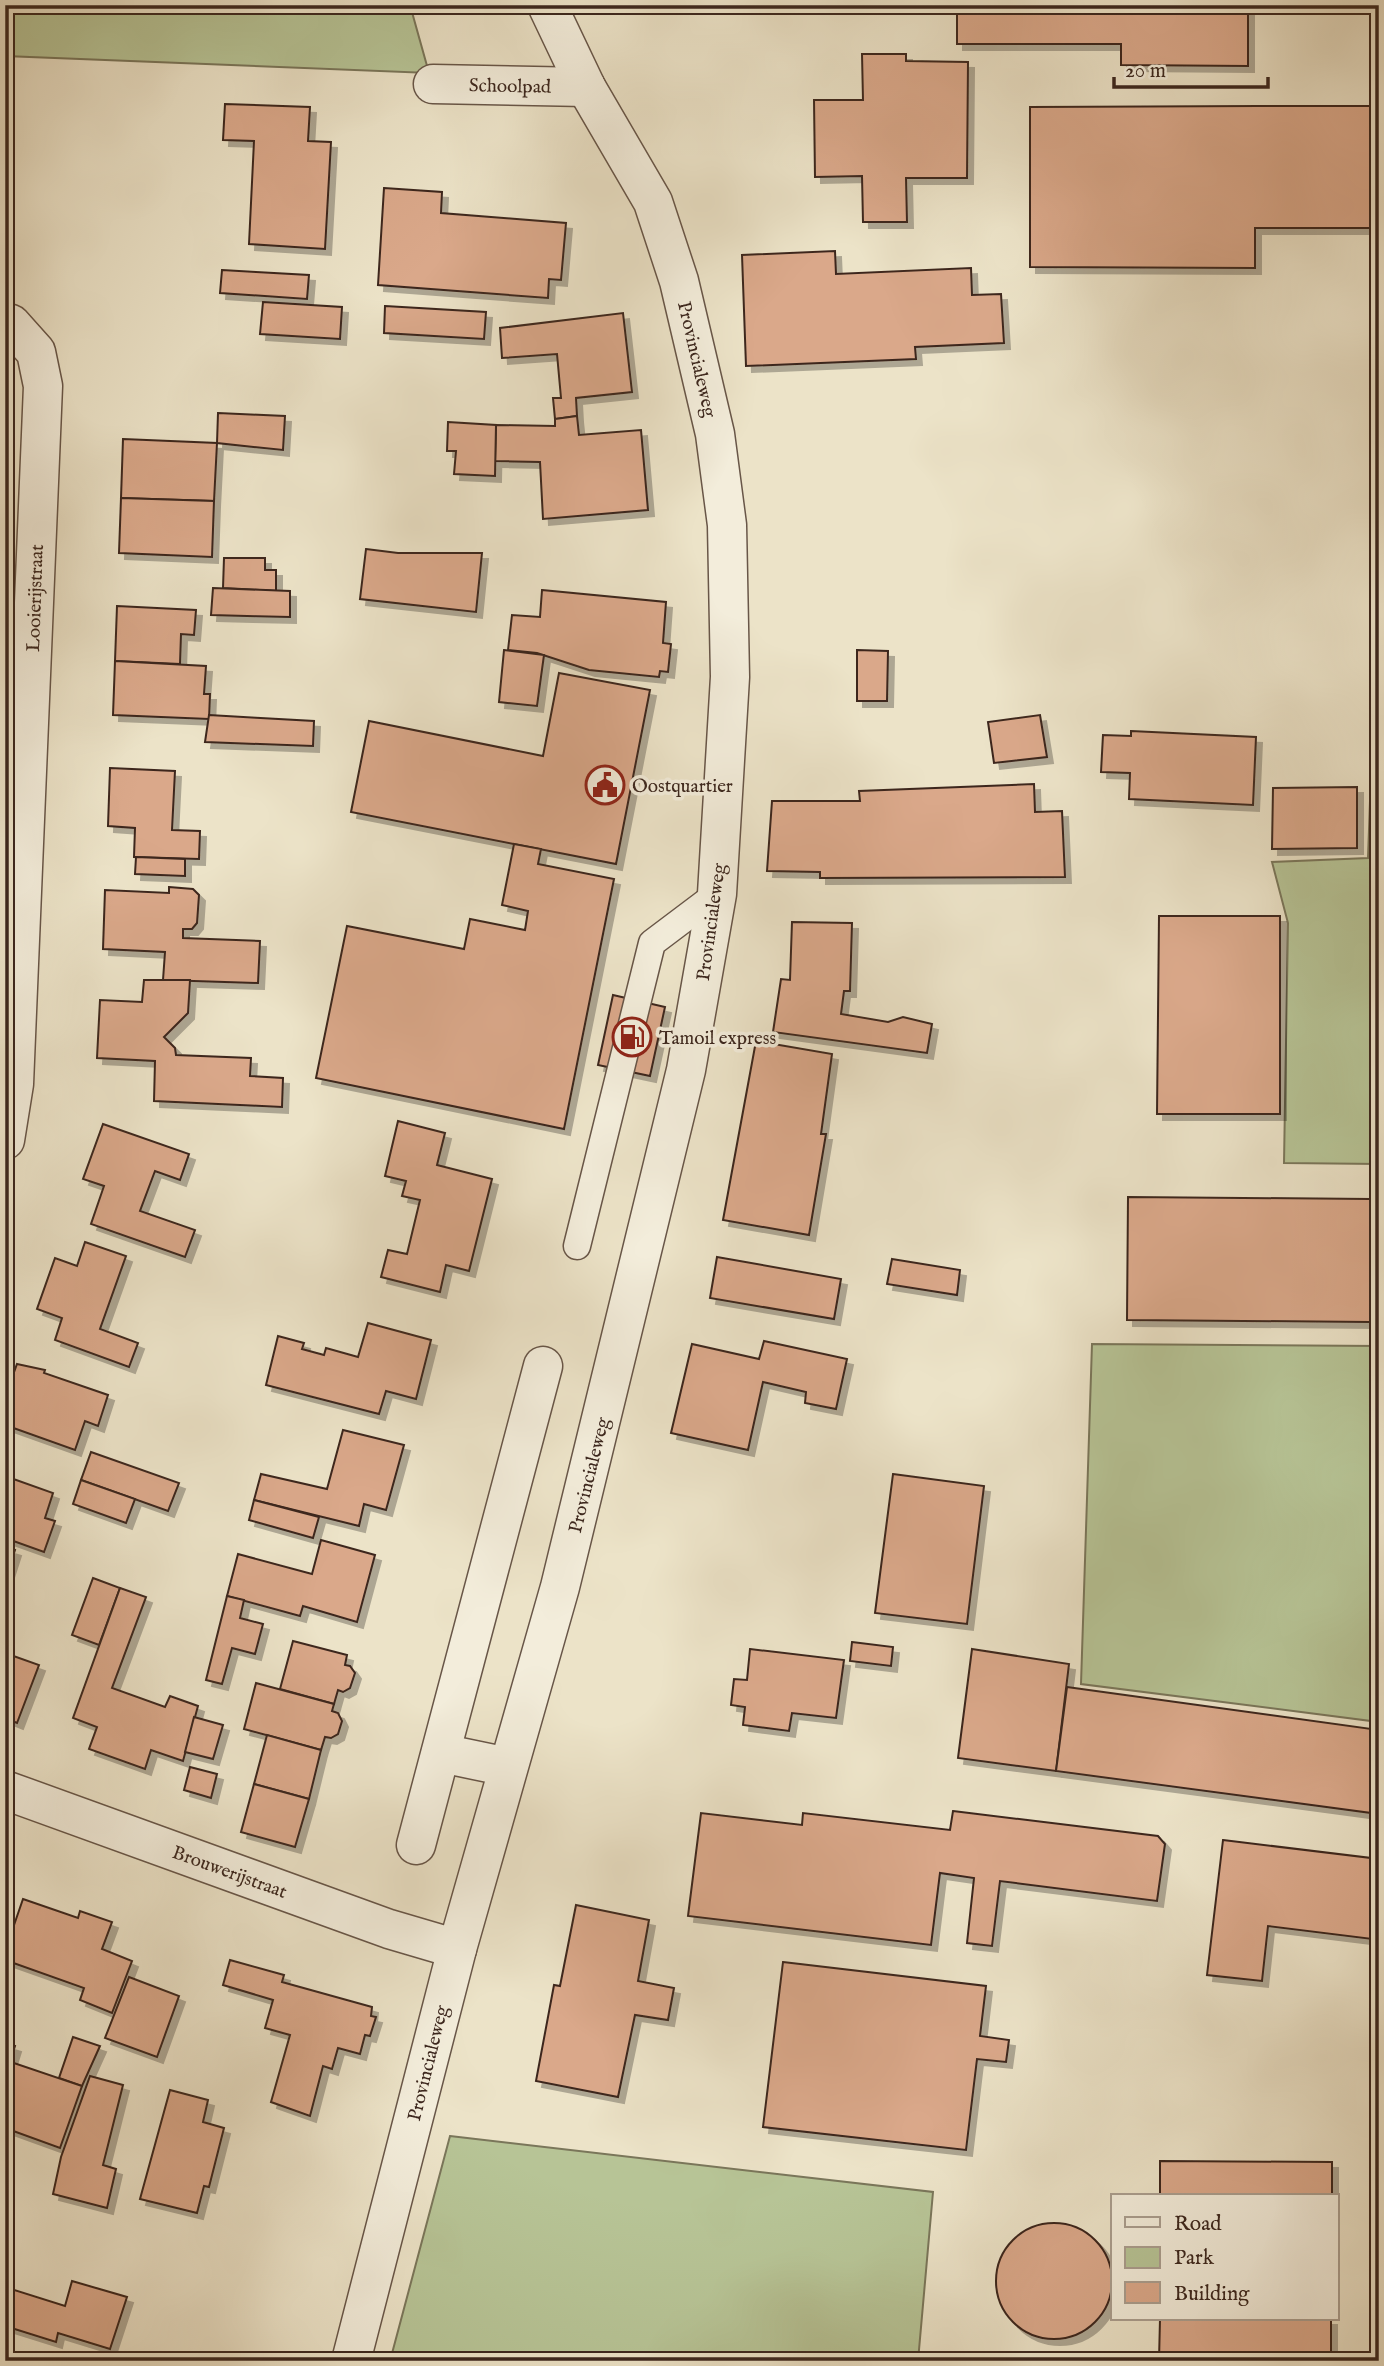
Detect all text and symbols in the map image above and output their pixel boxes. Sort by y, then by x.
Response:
scale bar [1114,46,1268,90]
text: 20 m [1125,58,1166,85]
street label: Schoolpad [469,74,552,100]
street label: Provincialeweg [671,299,721,420]
street label: Looierijstraat [22,543,50,652]
public building icon: Oostquartier [584,764,626,806]
place label: Oostquartier [632,775,733,799]
street label: Provincialeweg [692,861,732,983]
fuel station icon: Tamoil express [611,1016,653,1058]
place label: Tamoil express [659,1027,776,1051]
street label: Provincialeweg [564,1414,616,1536]
street label: Brouwerijstraat [169,1841,290,1905]
street label: Provincialeweg [403,2002,455,2124]
legend [1111,2194,1338,2320]
text: Road [1174,2211,1222,2238]
text: Park [1174,2245,1215,2272]
text: Building [1174,2281,1250,2308]

